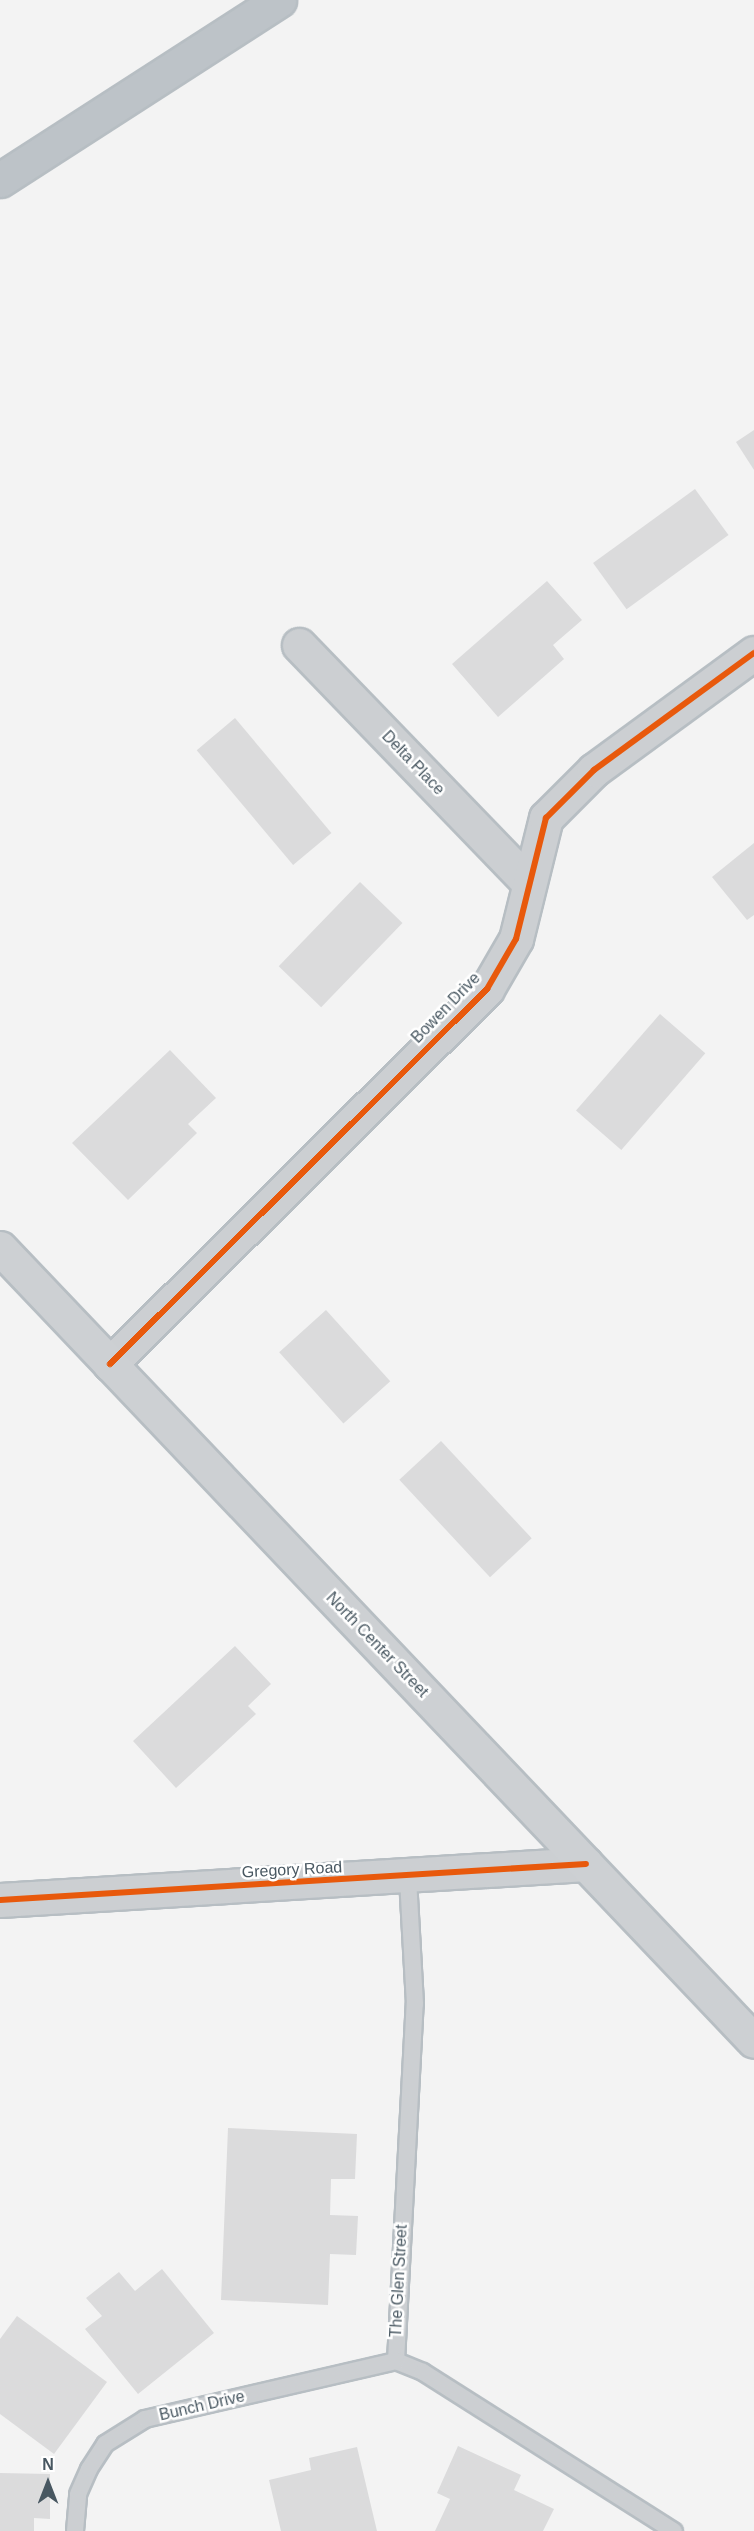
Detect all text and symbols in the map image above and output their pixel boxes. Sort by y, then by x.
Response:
street label: Delta Place [378,727,448,799]
street label: Bowen Drive [408,969,484,1047]
street label: North Center Street [322,1588,432,1702]
street label: Gregory Road [241,1858,343,1882]
street label: The Glen Street [386,2224,412,2338]
street label: Bunch Drive [157,2387,247,2425]
north arrow [18,2453,78,2513]
text: N [42,2456,54,2473]

